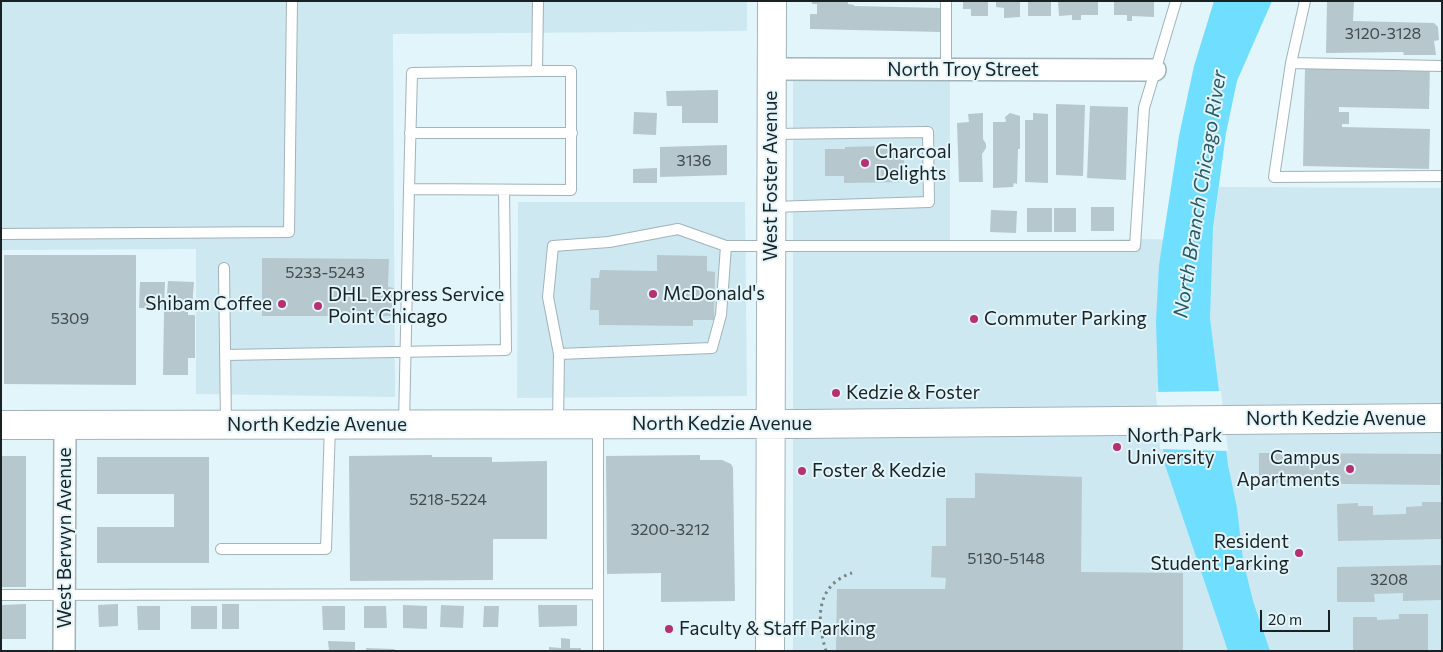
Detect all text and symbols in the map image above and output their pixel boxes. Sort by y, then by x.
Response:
house number: 3120-3128 [1345,24,1421,44]
street label: North Troy Street [887,59,1039,81]
water label: North Branch Chicago River [1169,68,1231,320]
street label: West Foster Avenue [760,91,782,261]
place label: Charcoal Delights [875,141,952,185]
house number: 3136 [677,151,711,171]
marker: Charcoal Delights [859,157,871,169]
house number: 5233-5243 [285,263,365,283]
place label: McDonald's [663,283,765,305]
place label: DHL Express Service Point Chicago [328,284,504,328]
marker: McDonald's [647,288,659,300]
place label: Shibam Coffee [145,293,272,315]
marker: Shibam Coffee [276,298,288,310]
marker: DHL Express Service Point Chicago [312,300,324,312]
place label: Commuter Parking [984,308,1147,330]
house number: 5309 [51,309,89,329]
marker: Commuter Parking [968,313,980,325]
place label: Kedzie & Foster [846,382,980,404]
marker: Kedzie & Foster [830,387,842,399]
street label: North Kedzie Avenue [1246,408,1426,430]
street label: North Kedzie Avenue [632,413,812,435]
street label: North Kedzie Avenue [227,414,407,436]
place label: North Park University [1127,425,1222,469]
marker: North Park University [1111,441,1123,453]
place label: Campus Apartments [1236,447,1340,491]
street label: West Berwyn Avenue [54,448,76,628]
place label: Foster & Kedzie [812,460,946,482]
marker: Campus Apartments [1344,463,1356,475]
marker: Foster & Kedzie [796,465,808,477]
house number: 5218-5224 [409,490,487,510]
house number: 3200-3212 [630,520,710,540]
place label: Resident Student Parking [1151,531,1289,575]
marker: Resident Student Parking [1293,547,1305,559]
house number: 5130-5148 [967,549,1045,569]
house number: 3208 [1370,570,1408,590]
scale bar [1263,600,1333,632]
text: 20 m [1268,610,1302,628]
place label: Faculty & Staff Parking [679,618,876,640]
marker: Faculty & Staff Parking [663,623,675,635]

